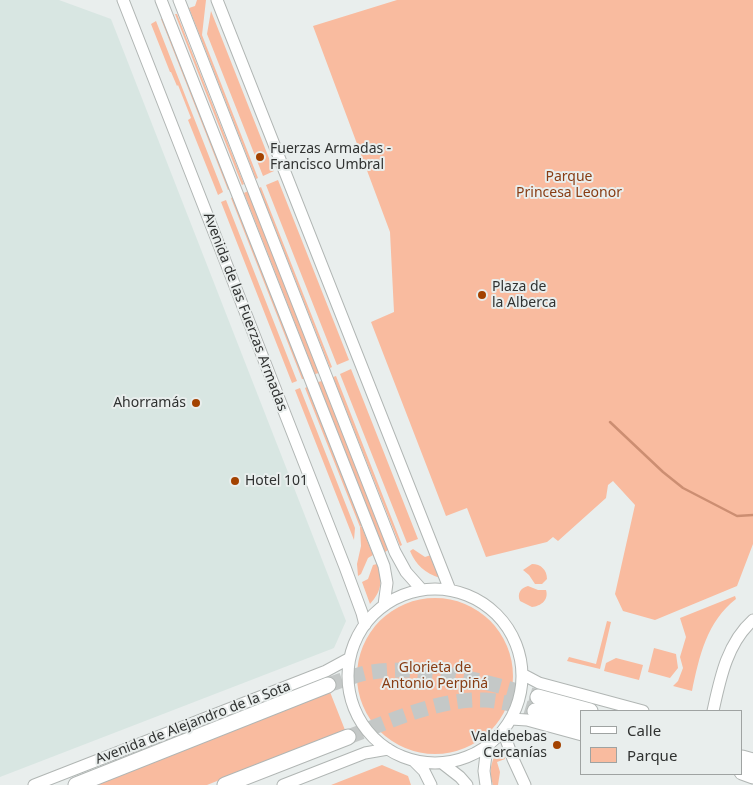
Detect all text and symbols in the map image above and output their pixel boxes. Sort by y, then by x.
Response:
place label: Fuerzas Armadas - Francisco Umbral [270,141,391,174]
marker: Fuerzas Armadas - Francisco Umbral [254,151,266,163]
park label: Parque Princesa Leonor [516,169,622,202]
street label: Avenida de las Fuerzas Armadas [199,210,291,414]
place label: Plaza de la Alberca [492,279,556,312]
marker: Plaza de la Alberca [476,289,488,301]
place label: Ahorramás [113,395,186,411]
marker: Ahorramás [190,397,202,409]
place label: Hotel 101 [245,473,308,489]
marker: Hotel 101 [229,475,241,487]
park label: Glorieta de Antonio Perpiñá [382,660,488,692]
street label: Avenida de Alejandro de la Sota [93,678,293,768]
legend [580,710,743,775]
text: Calle [627,720,661,740]
place label: Valdebebas Cercanías [471,729,547,762]
marker: Valdebebas Cercanías [551,739,563,751]
text: Parque [627,745,677,765]

